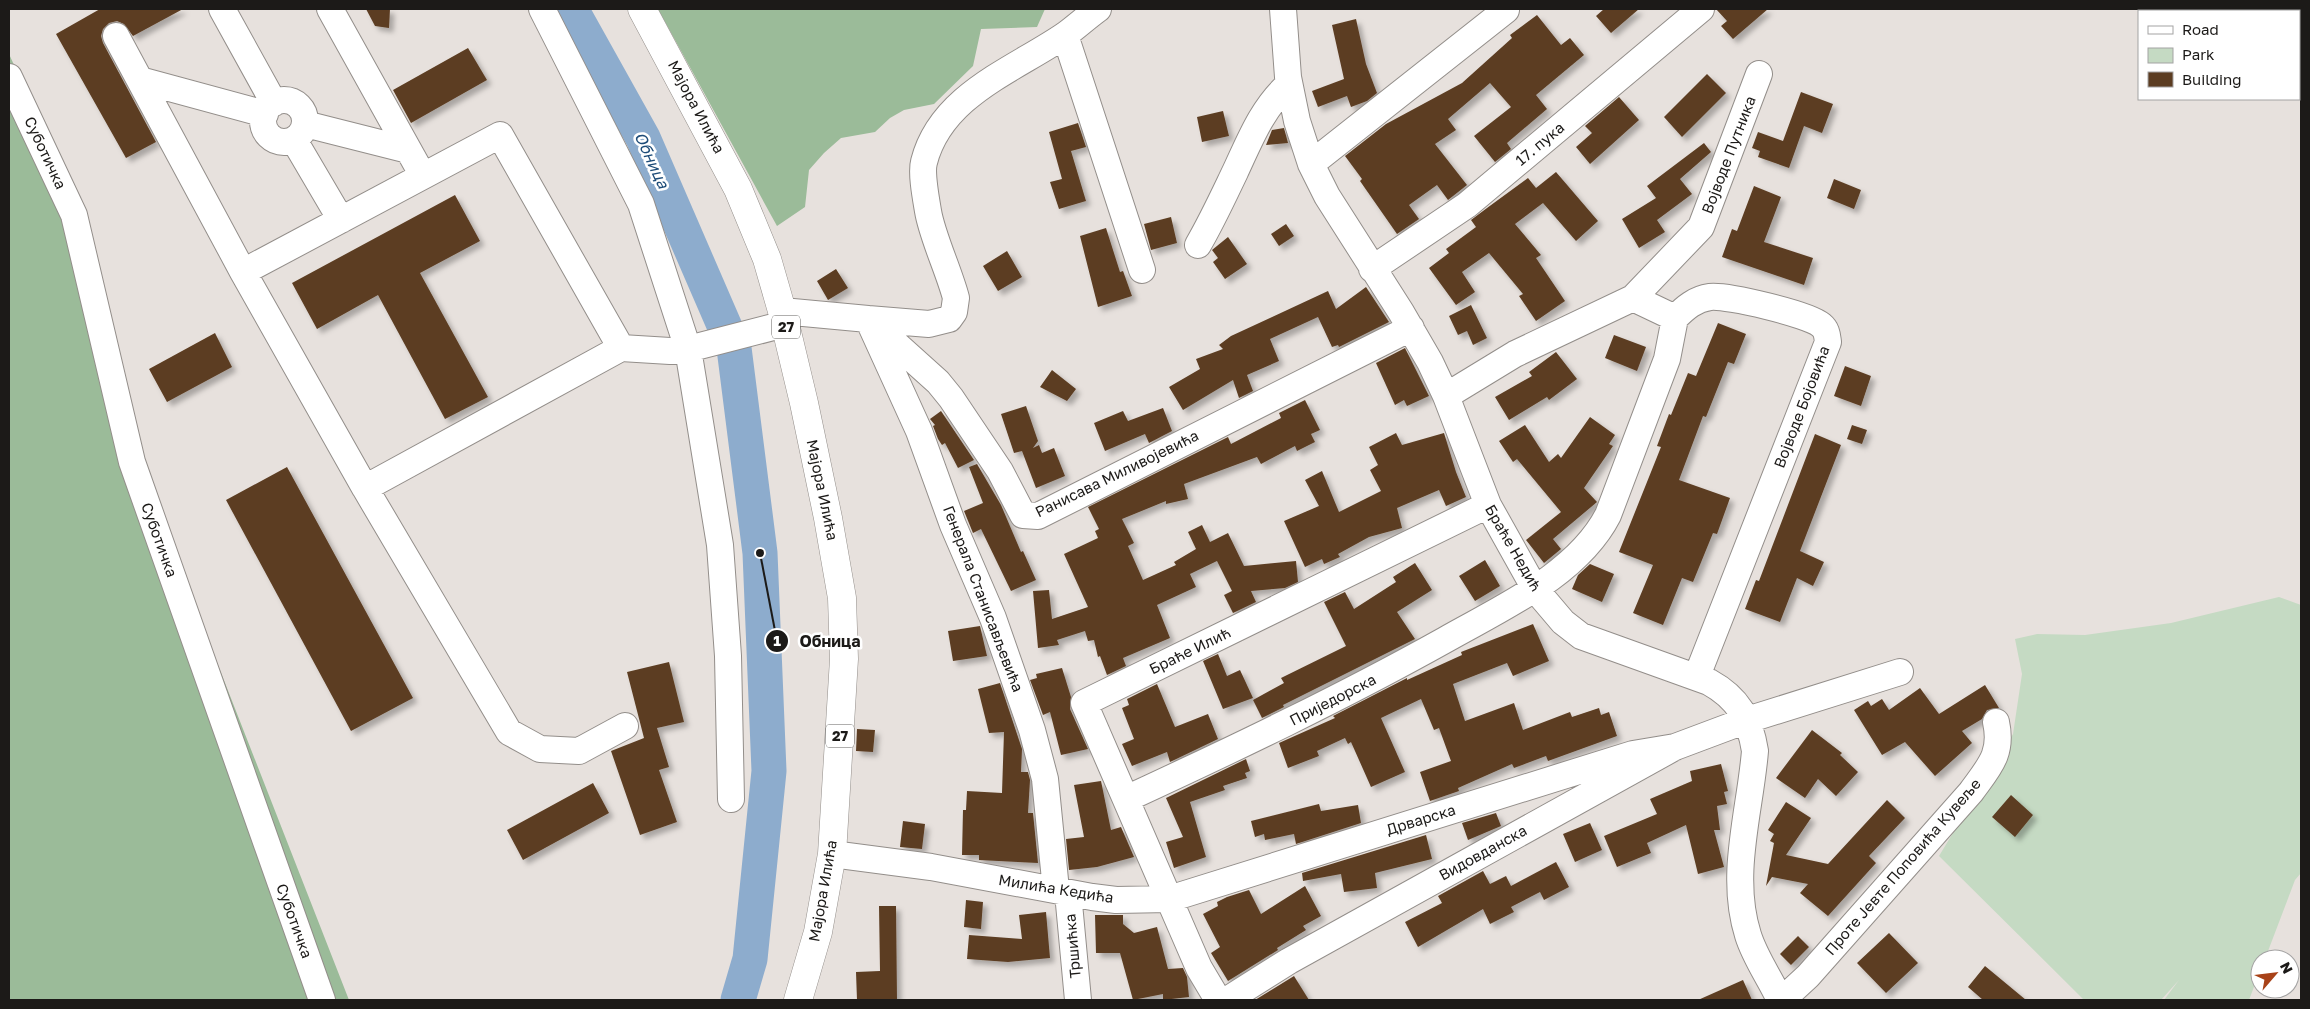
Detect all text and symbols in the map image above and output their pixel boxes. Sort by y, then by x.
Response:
legend [2138,10,2300,100]
text: Road [2182,20,2219,38]
text: Park [2182,45,2215,63]
street label: Мајора Илића [665,57,729,156]
text: Building [2182,70,2242,88]
street label: Војводе Путника [1697,93,1759,216]
street label: Суботичка [21,113,71,192]
street label: 17. пука [1511,118,1567,169]
water label: Обница [630,129,674,192]
road number: 27 [772,316,800,338]
street label: Војводе Бојовића [1769,343,1833,470]
street label: Ранисава Миливојевића [1032,426,1201,521]
street label: Мајора Илића [803,438,842,542]
street label: Суботичка [138,500,182,579]
street label: Браће Недић [1482,501,1546,594]
street label: Генерала Станисављевића [940,503,1028,694]
street label: Браће Илић [1146,623,1233,677]
callout: Обница [764,626,870,657]
text: 1 [773,631,781,649]
text: Обница [800,631,860,651]
street label: Приједорска [1286,670,1379,729]
road number: 27 [826,724,854,748]
street label: Проте Јевте Поповића Кувеље [1821,774,1984,958]
street label: Дрварска [1384,800,1458,838]
street label: Видовданска [1435,821,1530,884]
street label: Мајора Илића [804,839,840,943]
street label: Милића Кедића [997,870,1115,906]
street label: Суботичка [273,881,317,960]
street label: Тршићка [1060,913,1084,979]
north arrow [2250,949,2300,999]
text: N [2277,959,2297,976]

